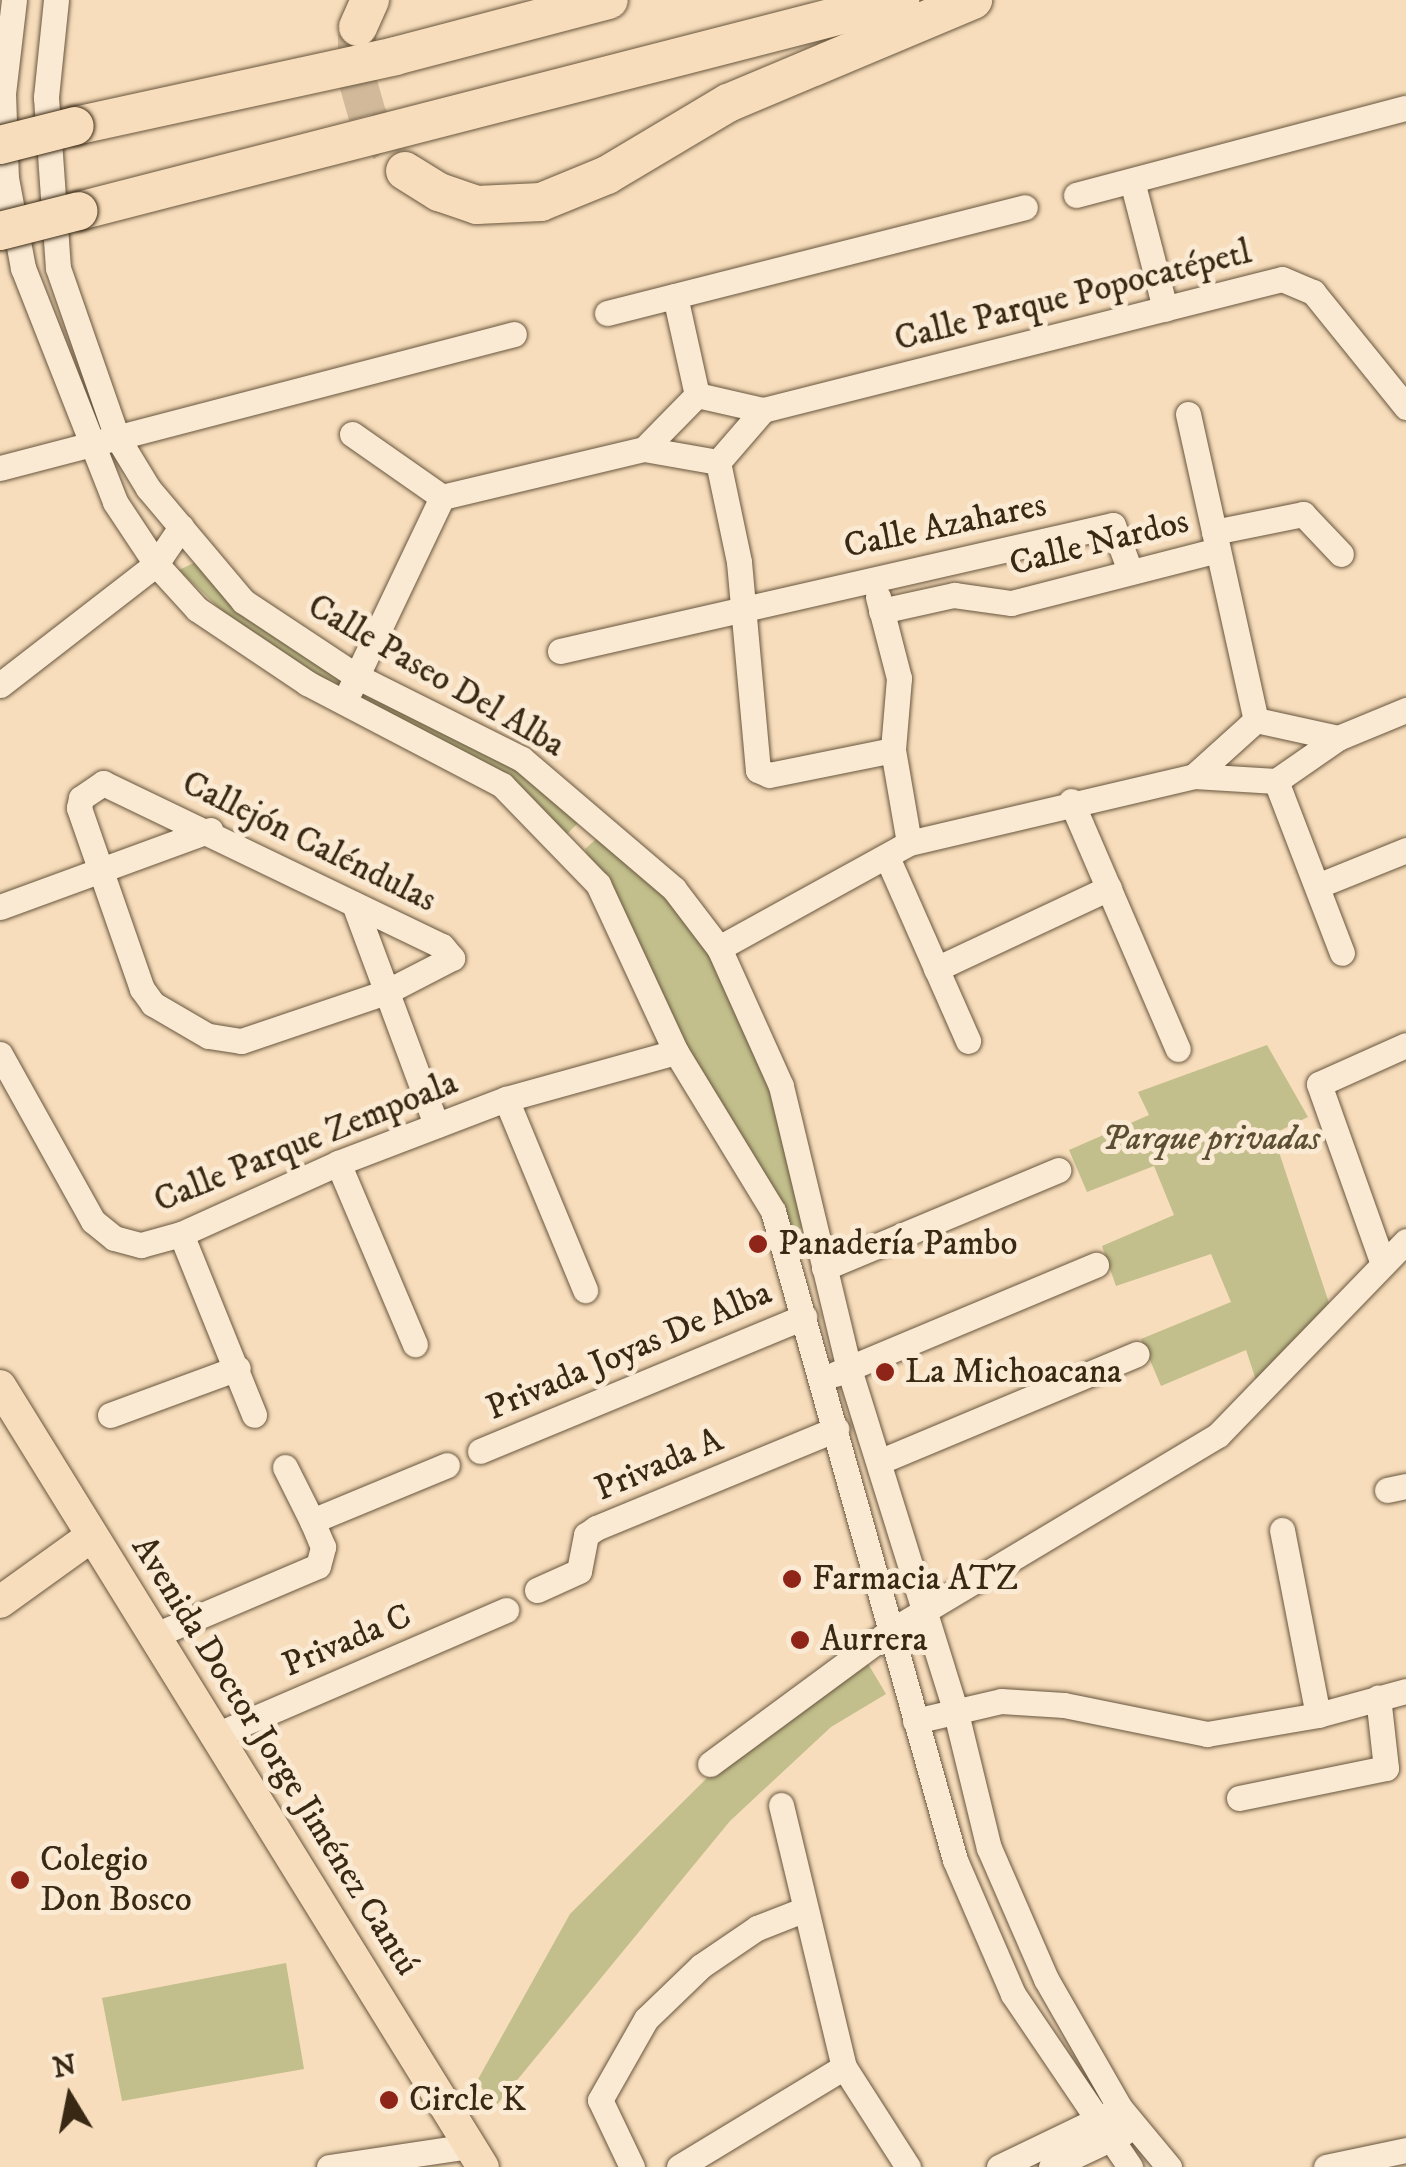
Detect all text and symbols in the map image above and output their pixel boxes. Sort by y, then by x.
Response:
street label: Calle Parque Popocatépetl [890,231,1256,361]
street label: Calle Azahares [840,484,1050,568]
street label: Calle Nardos [1005,501,1193,585]
street label: Calle Paseo Del Alba [300,585,572,767]
street label: Callejón Caléndulas [175,762,443,922]
street label: Calle Parque Zempoala [148,1062,464,1222]
park label: Parque privadas [1102,1118,1320,1160]
place label: Panadería Pambo [778,1223,1017,1265]
marker: Panadería Pambo [747,1233,769,1255]
street label: Privada Joyas De Alba [480,1272,778,1430]
place label: La Michoacana [905,1351,1122,1393]
marker: La Michoacana [874,1361,896,1383]
street label: Privada A [589,1419,729,1511]
street label: Avenida Doctor Jorge Jiménez Cantú [122,1529,428,1983]
place label: Farmacia ATZ [812,1558,1018,1600]
marker: Farmacia ATZ [781,1568,803,1590]
street label: Privada C [276,1595,418,1687]
place label: Aurrera [820,1619,928,1661]
marker: Aurrera [789,1629,811,1651]
place label: Colegio Don Bosco [40,1839,192,1921]
marker: Colegio Don Bosco [9,1869,31,1891]
north arrow [20,2047,120,2147]
text: N [50,2048,79,2086]
place label: Circle K [409,2079,526,2121]
marker: Circle K [378,2089,400,2111]

